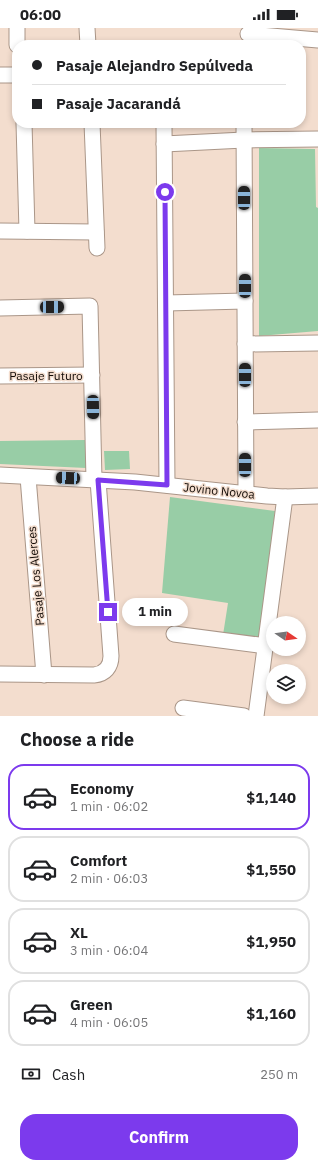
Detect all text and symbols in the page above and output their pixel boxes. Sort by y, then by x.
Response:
text: 06:00 [20,5,61,24]
text: Pasaje Alejandro Sepúlveda [56,56,253,75]
text: Pasaje Jacarandá [56,94,181,113]
route start [156,183,174,201]
car [238,186,250,210]
car [239,274,251,298]
car [40,301,64,313]
car [239,363,251,387]
street label: Pasaje Futuro [9,368,83,383]
car [87,395,99,419]
car [239,453,251,477]
car [56,471,80,485]
street label: Jovino Novoa [182,479,256,502]
street label: Pasaje Los Alerces [24,526,47,626]
callout: 1 min [122,598,188,626]
route end [99,603,117,621]
text: 1 min [138,603,172,620]
north arrow [266,616,306,656]
map controls [266,616,306,704]
button: layers [266,664,306,704]
text: Choose a ride [20,728,134,751]
icon: car [22,779,58,815]
text: Economy [70,779,134,798]
text: $1,140 [246,788,296,807]
text: 1 min · 06:02 [70,798,148,815]
icon: car [22,851,58,887]
text: Comfort [70,851,127,870]
text: $1,550 [246,860,296,879]
text: 2 min · 06:03 [70,870,148,887]
icon: car [22,923,58,959]
text: XL [70,923,88,942]
text: $1,950 [246,932,296,951]
text: 3 min · 06:04 [70,942,148,959]
icon: car [22,995,58,1031]
text: Green [70,995,113,1014]
text: $1,160 [246,1004,296,1023]
text: 4 min · 06:05 [70,1014,148,1031]
icon: cash [20,1063,42,1085]
text: Cash [52,1065,85,1084]
text: 250 m [260,1066,298,1083]
button: Confirm [20,1114,298,1160]

